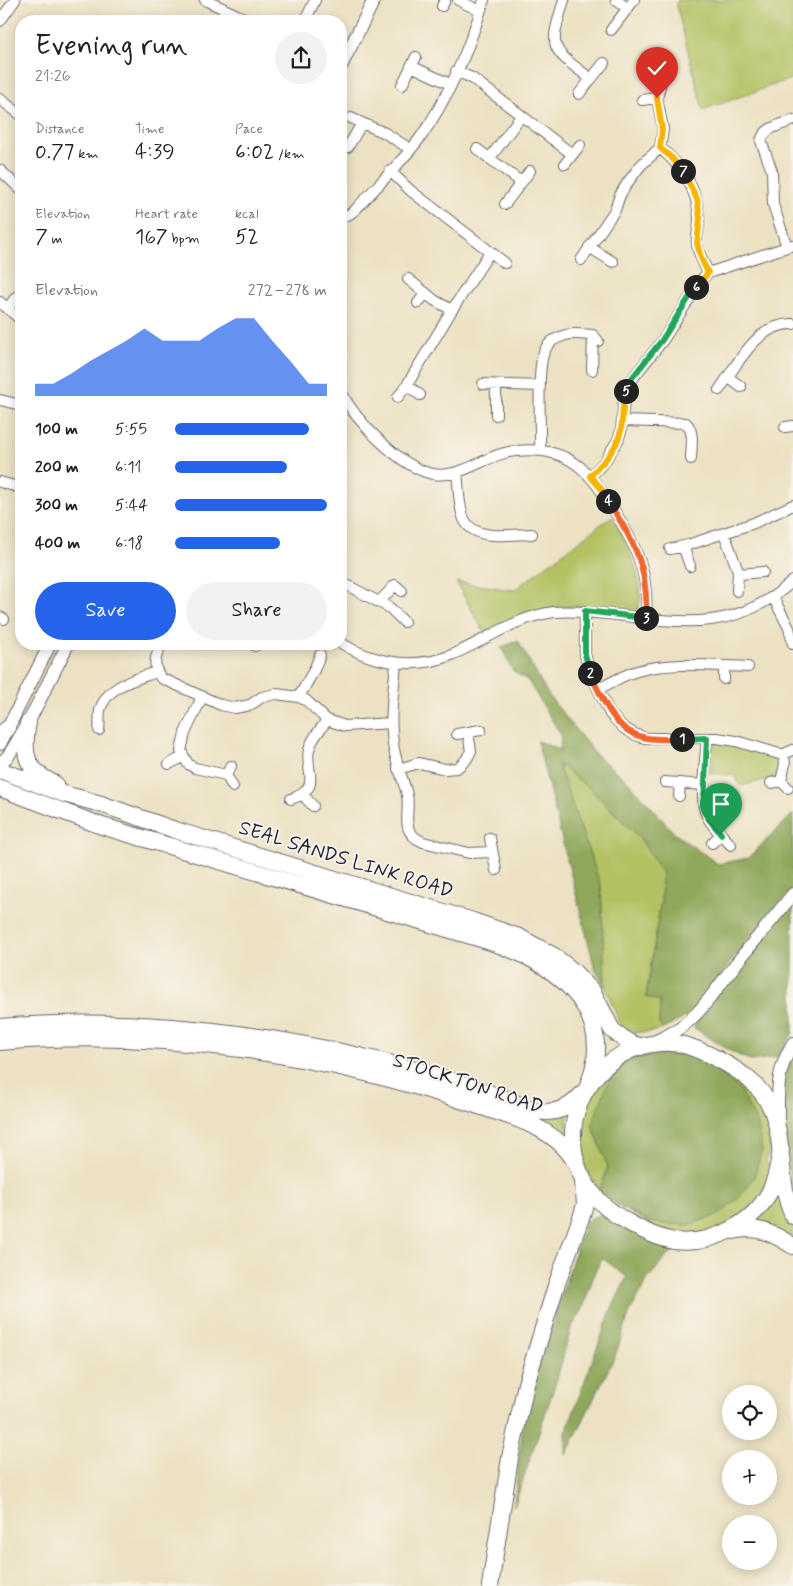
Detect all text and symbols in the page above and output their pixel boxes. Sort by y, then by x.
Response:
text: Evening run [35,28,188,65]
button: share [275,32,327,84]
pin [636,47,678,98]
icon: check [643,54,671,82]
text: 21:26 [35,66,71,87]
text: Distance [35,120,84,138]
text: Time [135,120,164,138]
text: Pace [235,120,263,138]
text: 0.77 [35,138,74,166]
text: 4:39 [135,138,175,166]
text: 6:02 [235,138,274,166]
text: km [74,145,99,163]
text: /km [274,145,305,163]
pin: 7 [670,158,696,184]
text: 7 [679,162,688,180]
text: Elevation [35,205,90,223]
text: Heart rate [135,205,198,223]
text: kcal [235,205,259,223]
text: 7 [35,223,48,251]
text: 167 [135,223,168,251]
text: 52 [235,223,259,251]
text: m [48,230,63,248]
text: bpm [168,230,200,248]
pin: 6 [684,274,708,300]
text: 6 [693,278,700,296]
text: Elevation [35,280,98,301]
text: 272–278 m [248,280,327,301]
pin: 5 [614,378,638,404]
text: 5 [622,382,631,400]
text: 100 m [35,419,78,440]
text: 5:55 [115,419,147,440]
text: 200 m [35,457,79,478]
text: 6:11 [115,457,142,478]
pin: 4 [596,488,620,514]
text: 4 [604,492,613,510]
text: 300 m [35,495,78,516]
text: 5:44 [115,495,148,516]
text: 400 m [35,533,80,554]
text: 6:18 [115,533,143,554]
button: Save [35,582,176,640]
button: Share [186,582,327,640]
pin: 3 [634,606,658,630]
text: 3 [643,609,650,627]
pin: 2 [578,660,602,686]
text: 2 [587,664,594,682]
pin: 1 [670,726,694,752]
text: 1 [679,730,686,748]
pin [700,783,742,834]
icon: arrive [707,790,735,818]
street label: SEAL SANDS LINK ROAD [236,815,456,905]
street label: STOCKTON ROAD [389,1047,547,1121]
map controls [722,1385,777,1570]
button: locate [722,1385,777,1440]
button: + [722,1450,777,1505]
button: − [722,1515,777,1570]

